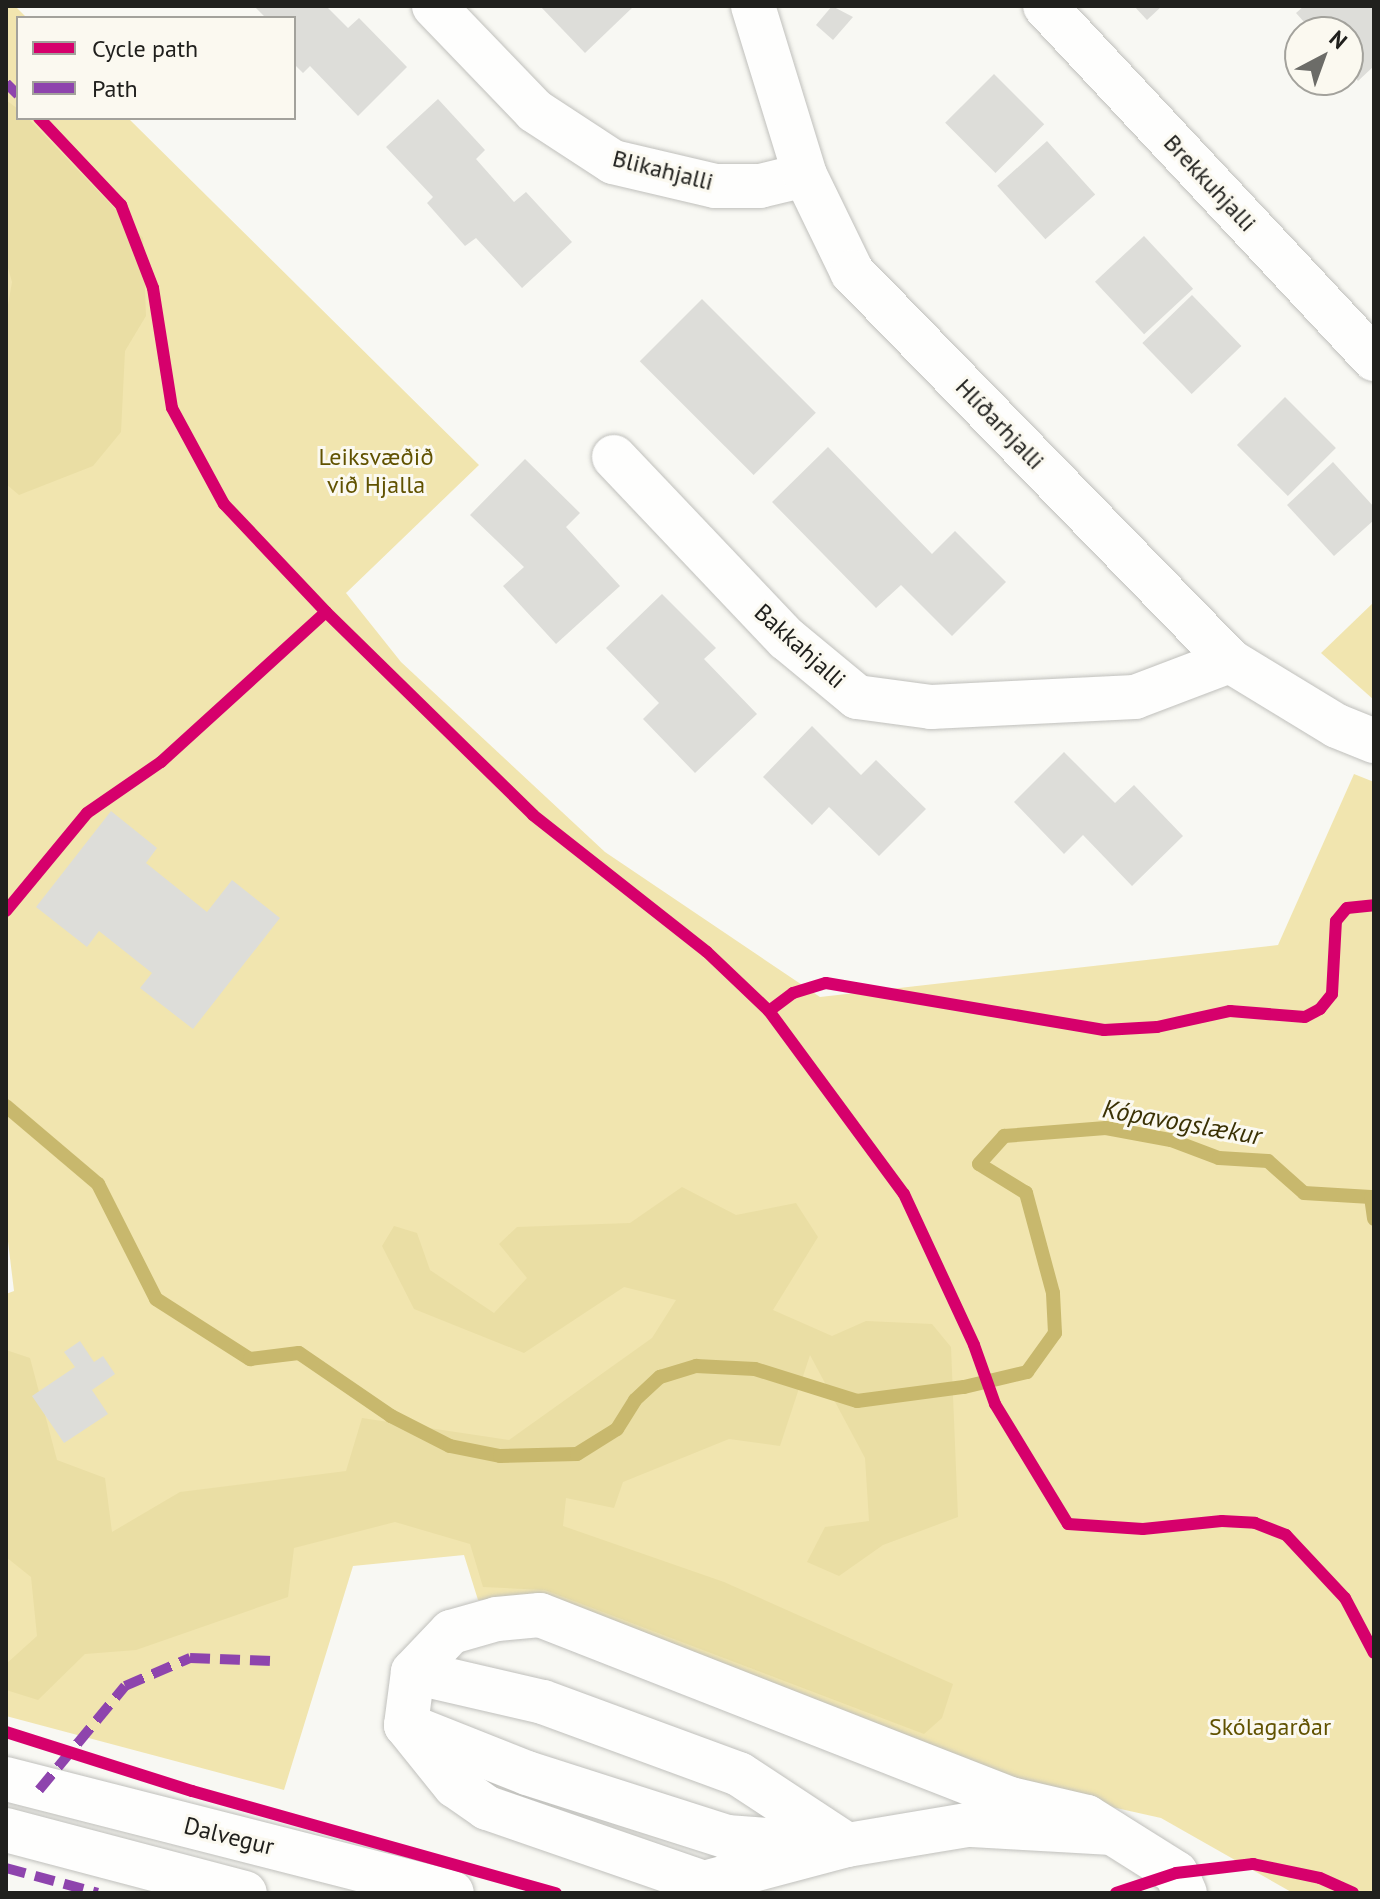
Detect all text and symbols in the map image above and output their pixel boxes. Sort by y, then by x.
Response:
legend [16,16,296,120]
north arrow [1284,16,1364,96]
text: N [1324,24,1353,55]
text: Cycle path [92,33,198,64]
text: Path [92,73,138,104]
street label: Brekkuhjalli [1158,128,1262,238]
street label: Blikahjalli [610,144,716,196]
street label: Hlíðarhjalli [950,373,1050,475]
park label: Leiksvæðið við Hjalla [318,443,434,499]
street label: Bakkahjalli [748,598,852,694]
water label: Kópavogslækur [1100,1093,1264,1151]
park label: Skólagarðar [1209,1713,1331,1741]
street label: Dalvegur [181,1811,277,1861]

